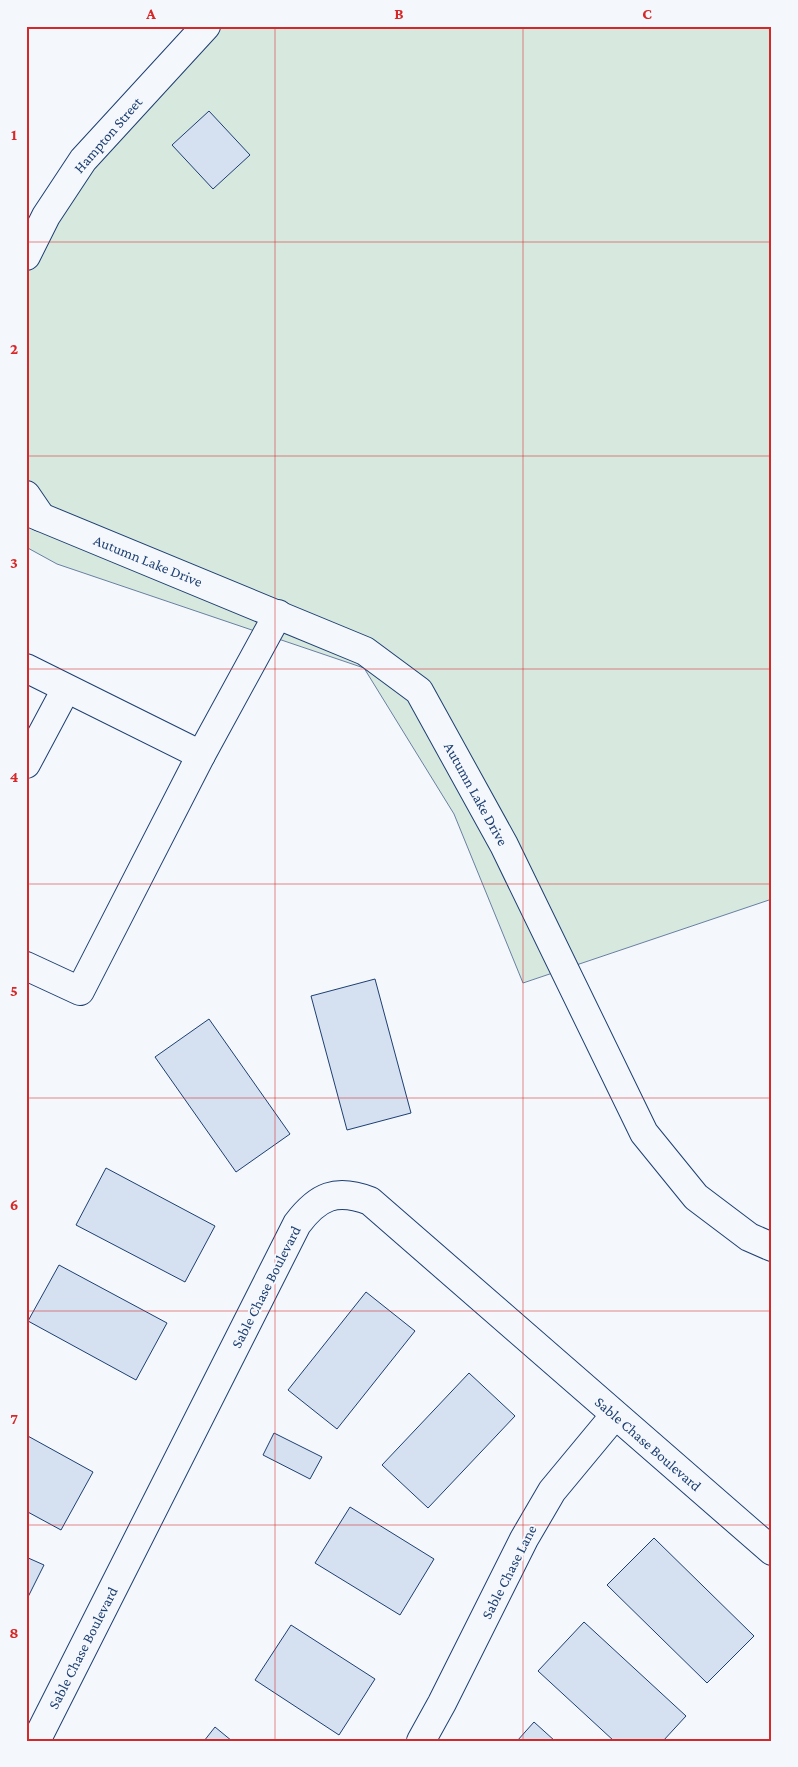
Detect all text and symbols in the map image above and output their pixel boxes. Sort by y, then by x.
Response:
text: A [145,5,156,22]
text: B [394,5,404,22]
text: C [642,5,652,22]
street label: Hampton Street [71,93,147,177]
text: 1 [11,126,17,143]
text: 2 [10,340,18,357]
street label: Autumn Lake Drive [91,532,205,590]
text: 3 [10,554,18,571]
street label: Autumn Lake Drive [441,740,511,849]
text: 4 [10,768,19,785]
text: 5 [10,982,18,999]
text: 6 [10,1196,18,1213]
street label: Sable Chase Boulevard [228,1223,304,1351]
street label: Sable Chase Boulevard [592,1394,704,1494]
text: 7 [10,1410,18,1427]
street label: Sable Chase Lane [478,1522,540,1622]
street label: Sable Chase Boulevard [45,1584,121,1712]
text: 8 [9,1624,19,1641]

